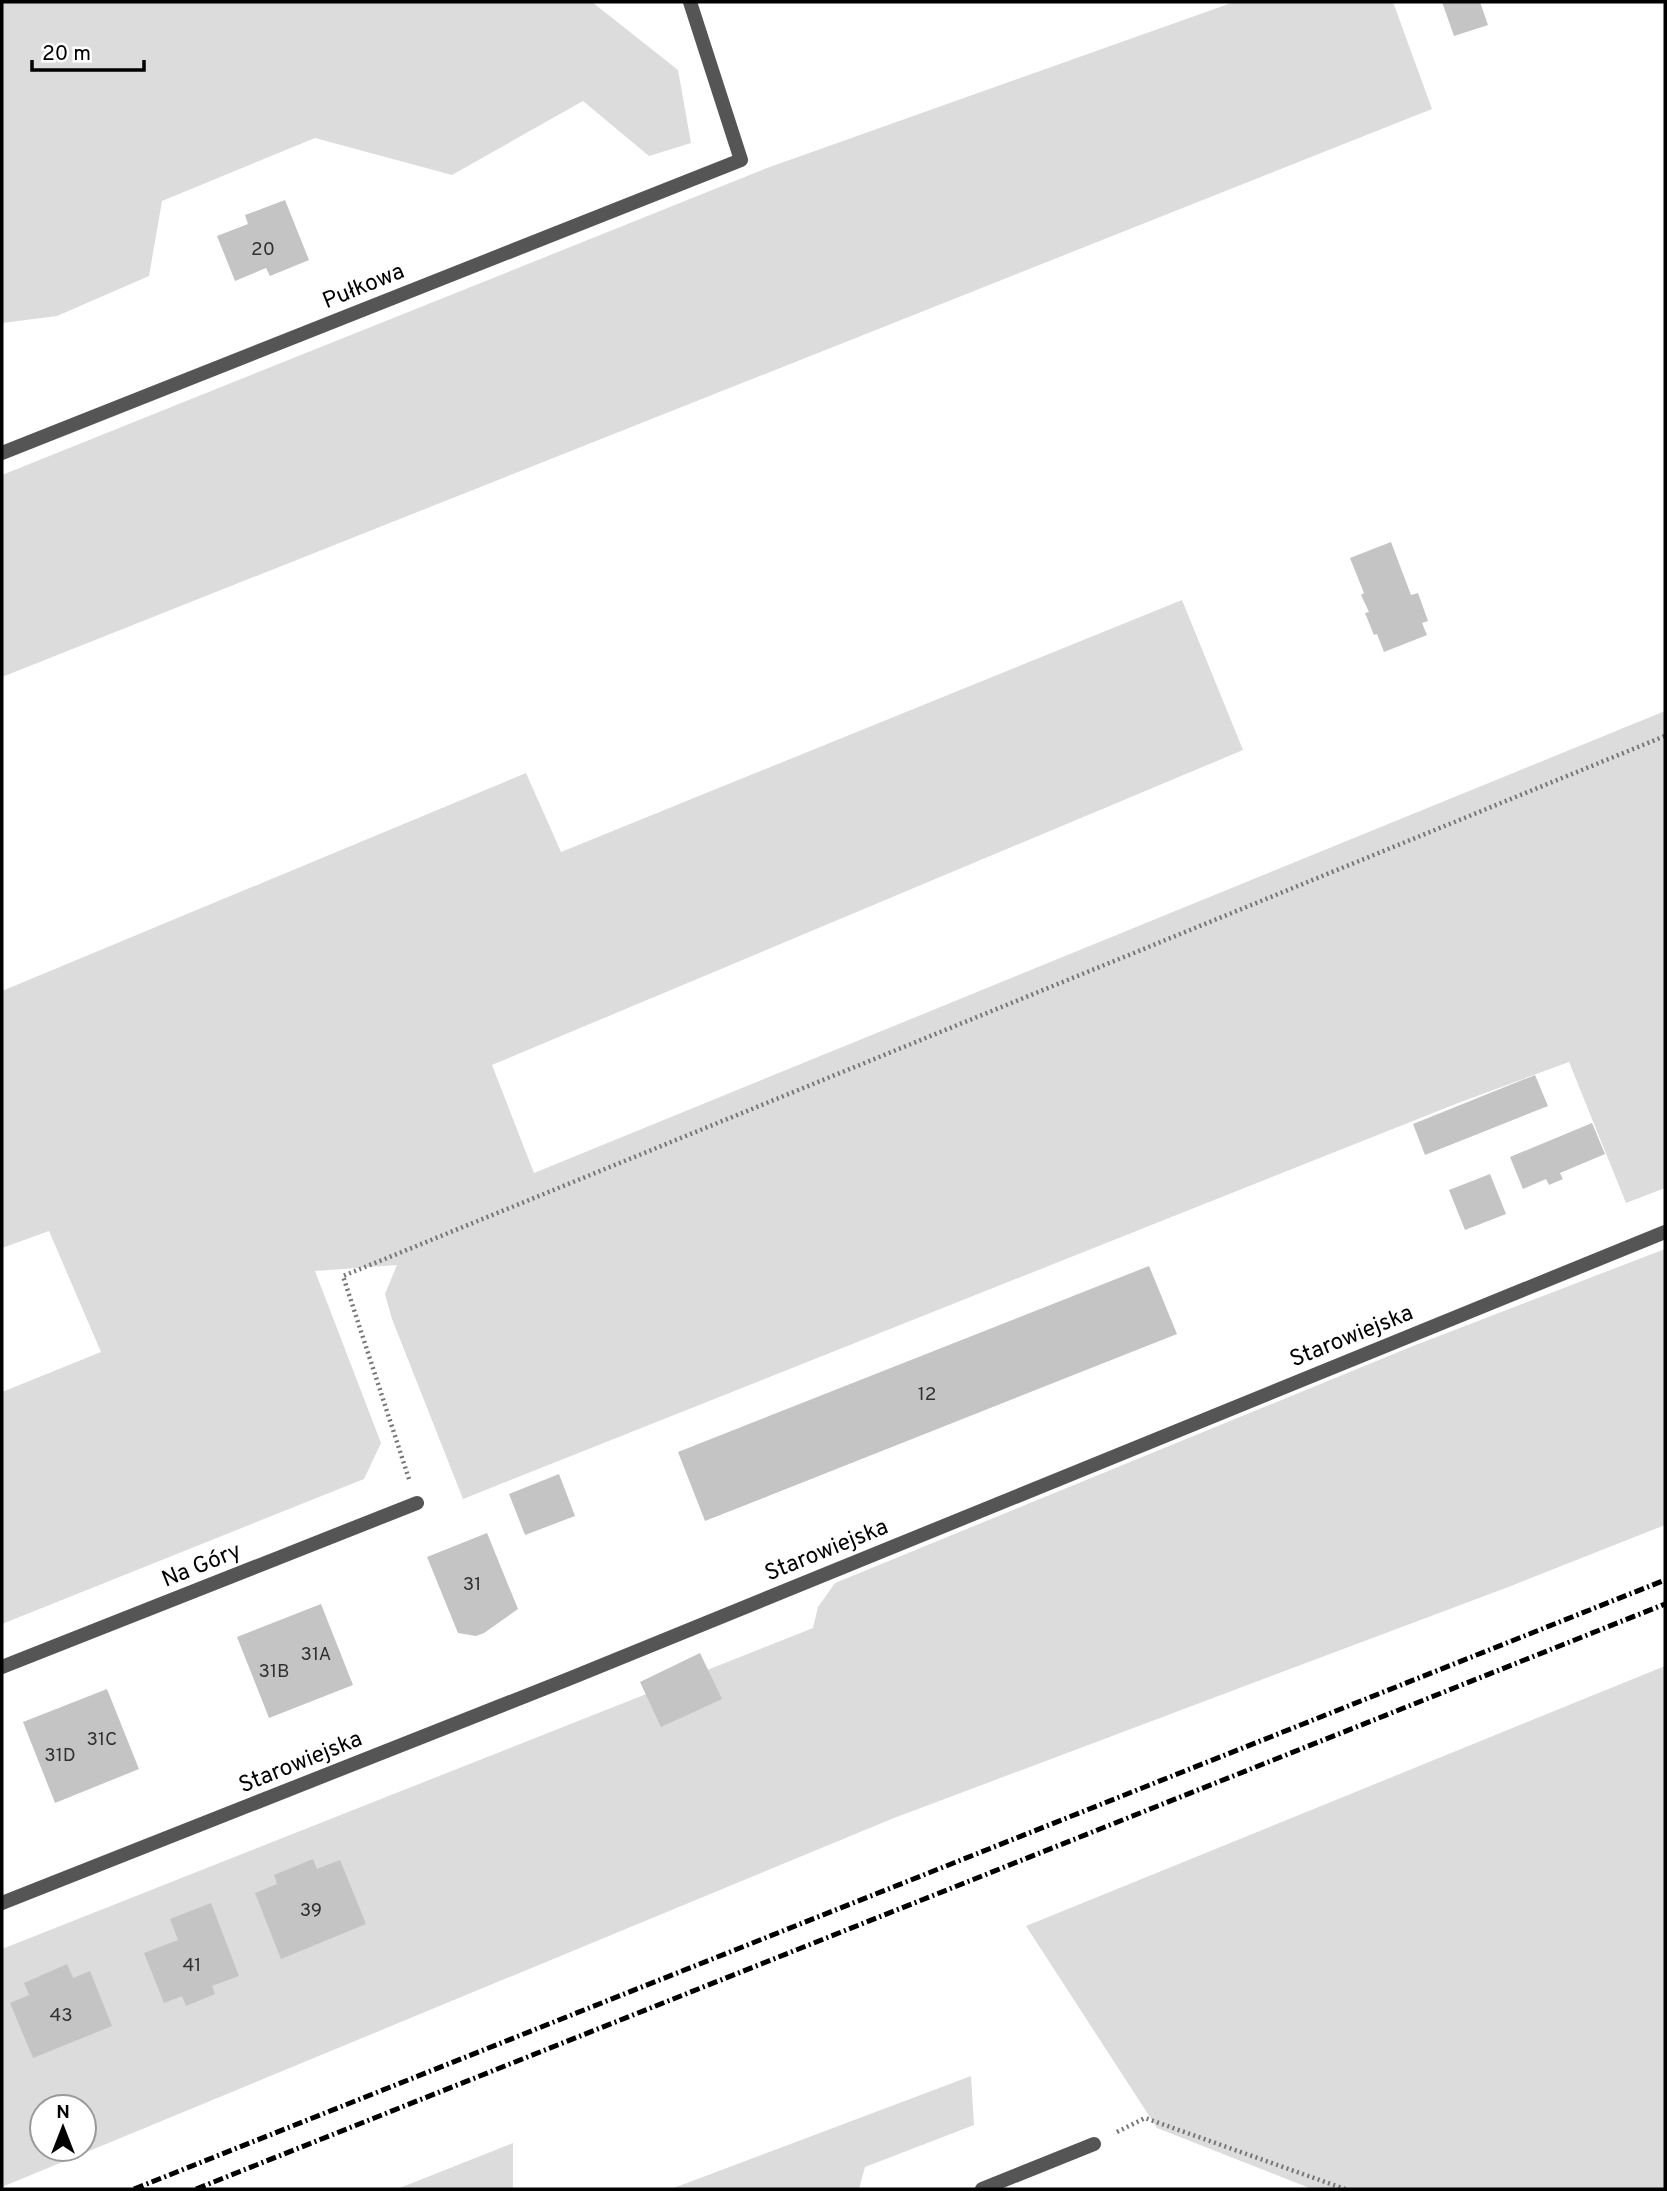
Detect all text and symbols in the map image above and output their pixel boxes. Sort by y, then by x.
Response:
scale bar [32,28,144,72]
text: 20 m [42,41,91,68]
house number: 20 [251,238,275,262]
street label: Pułkowa [319,258,409,317]
street label: Starowiejska [1286,1299,1418,1375]
house number: 12 [918,1383,936,1407]
street label: Starowiejska [761,1513,893,1589]
street label: Na Góry [158,1537,246,1595]
house number: 31 [463,1573,481,1597]
house number: 31A [301,1643,331,1667]
house number: 31B [259,1660,289,1684]
street label: Starowiejska [235,1725,367,1801]
house number: 31C [87,1728,117,1752]
house number: 31D [44,1744,76,1768]
house number: 39 [300,1899,322,1923]
house number: 41 [183,1954,201,1978]
house number: 43 [49,2004,73,2028]
north arrow [28,2093,98,2163]
text: N [56,2101,70,2125]

